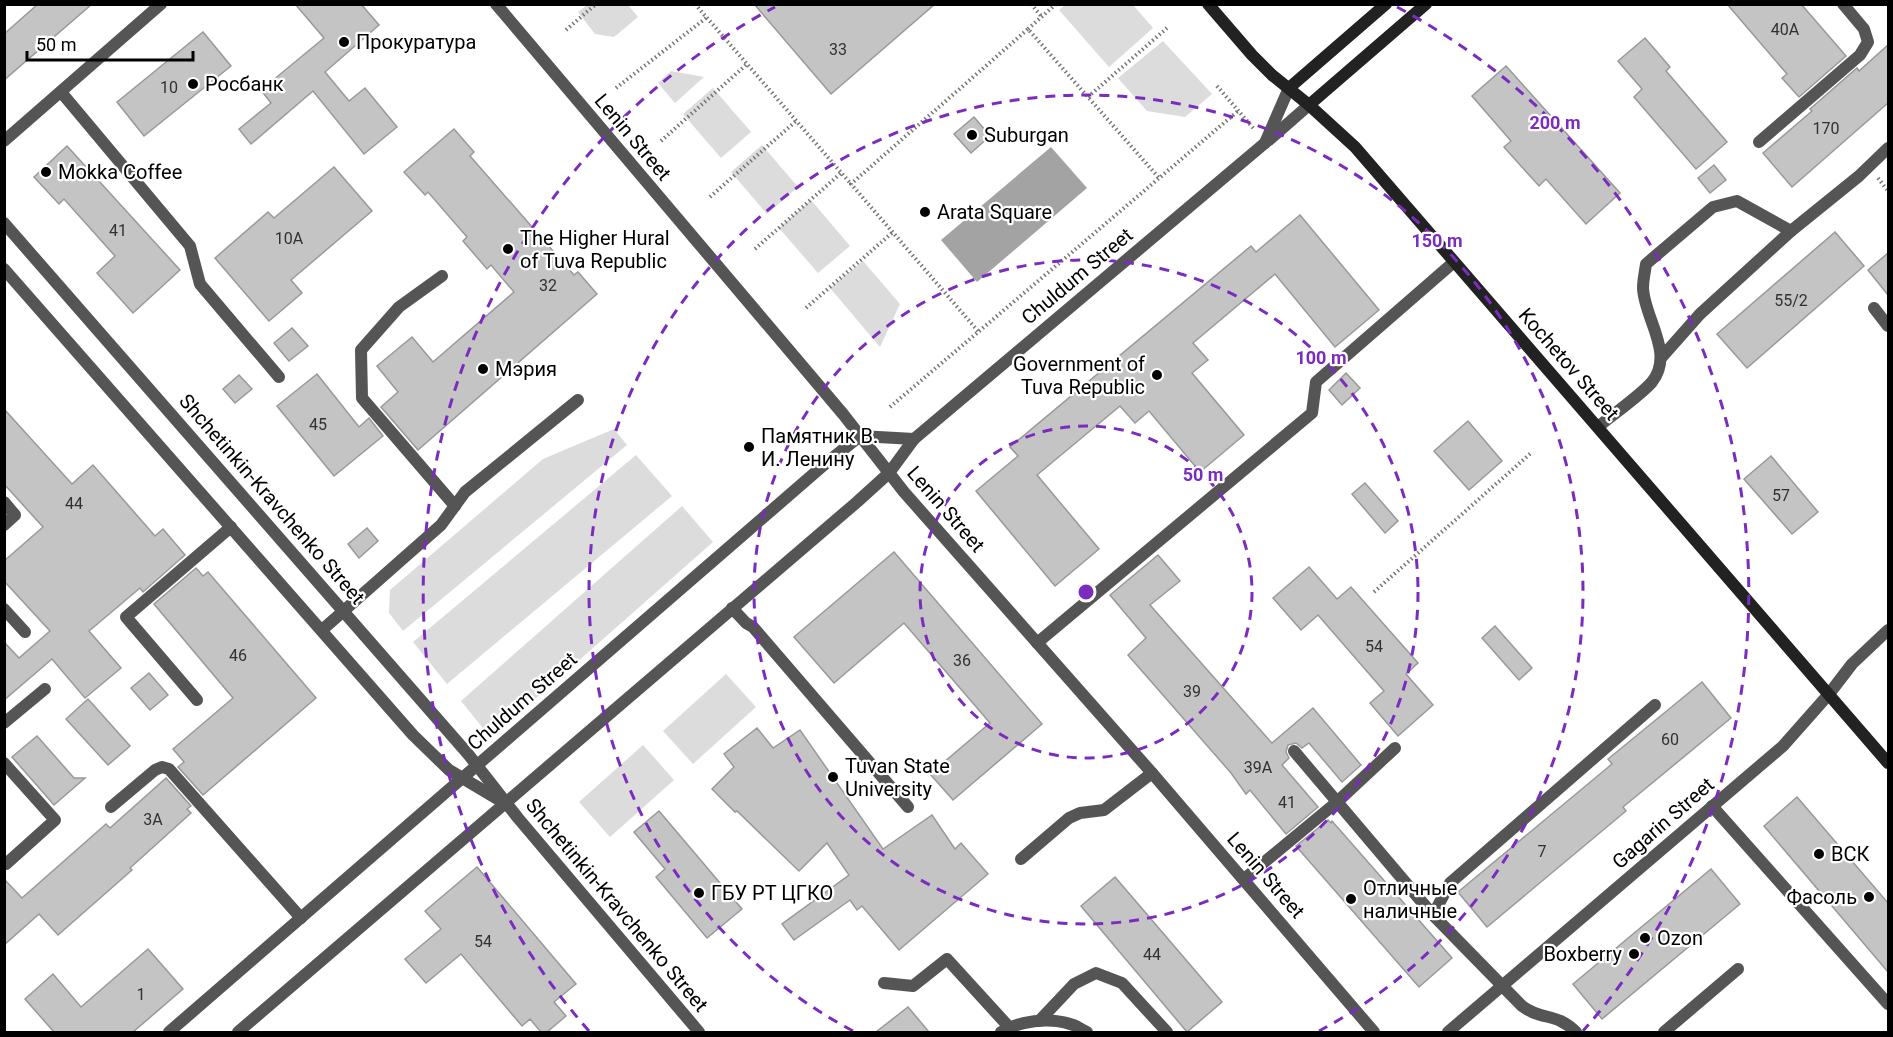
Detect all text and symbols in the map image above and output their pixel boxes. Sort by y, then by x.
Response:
house number: 40А [1771,20,1800,39]
scale bar [27,24,194,62]
place label: Прокуратура [356,30,476,54]
text: 50 m [36,34,76,55]
marker: Прокуратура [337,35,351,49]
house number: 33 [829,40,847,59]
place label: Росбанк [205,72,284,96]
marker: Росбанк [186,77,200,91]
house number: 10 [160,78,178,97]
street label: Lenin Street [590,89,676,185]
text: 200 m [1529,112,1581,133]
house number: 170 [1813,119,1839,138]
place label: Suburgan [984,123,1069,147]
marker: Suburgan [965,128,979,142]
place label: Mokka Coffee [58,160,182,184]
marker: Mokka Coffee [39,165,53,179]
place label: Arata Square [937,200,1052,224]
marker: Arata Square [918,205,932,219]
house number: 41 [109,221,127,240]
street label: Chuldum Street [1017,223,1137,329]
place label: The Higher Hural of Tuva Republic [520,226,670,273]
house number: 10А [275,229,304,248]
text: 150 m [1411,230,1463,251]
marker: The Higher Hural of Tuva Republic [501,242,515,256]
house number: 32 [539,276,557,295]
house number: 55/2 [1774,291,1808,310]
street label: Kochetov Street [1514,303,1624,425]
text: 100 m [1295,347,1347,368]
place label: Government of Tuva Republic [1013,352,1145,399]
place label: Мэрия [495,357,557,381]
marker: Мэрия [476,362,490,376]
marker: Government of Tuva Republic [1150,368,1164,382]
street label: Shchetinkin-Kravchenko Street [174,389,370,609]
house number: 45 [309,415,327,434]
place label: Памятник В. И. Ленину [761,424,878,471]
marker: Памятник В. И. Ленину [742,440,756,454]
street label: Lenin Street [902,461,990,557]
text: 50 m [1183,464,1223,485]
house number: 57 [1772,486,1790,505]
house number: 44 [65,494,83,513]
centre of rings [1076,582,1096,602]
house number: 54 [1365,637,1383,656]
house number: 46 [229,646,247,665]
street label: Chuldum Street [462,647,582,755]
house number: 36 [953,651,971,670]
house number: 39 [1183,682,1201,701]
house number: 60 [1661,730,1679,749]
place label: Tuvan State University [845,754,950,801]
house number: 39А [1244,758,1273,777]
marker: Tuvan State University [826,770,840,784]
street label: Gagarin Street [1607,772,1719,874]
house number: 41 [1278,793,1296,812]
street label: Shchetinkin-Kravchenko Street [521,794,713,1016]
house number: 3А [143,810,163,829]
street label: Lenin Street [1222,827,1310,923]
house number: 7 [1538,842,1547,861]
place label: ВСК [1831,842,1869,866]
marker: ВСК [1812,847,1826,861]
place label: Отличные наличные [1363,876,1457,923]
place label: ГБУ РТ ЦГКО [711,881,833,905]
place label: Фасоль [1787,885,1857,909]
marker: ГБУ РТ ЦГКО [692,886,706,900]
marker: Фасоль [1862,890,1876,904]
marker: Отличные наличные [1344,892,1358,906]
place label: Ozon [1657,926,1703,950]
marker: Ozon [1638,931,1652,945]
house number: 54 [474,932,492,951]
place label: Boxberry [1543,942,1623,966]
house number: 44 [1143,945,1161,964]
marker: Boxberry [1627,947,1641,961]
house number: 1 [137,985,146,1004]

